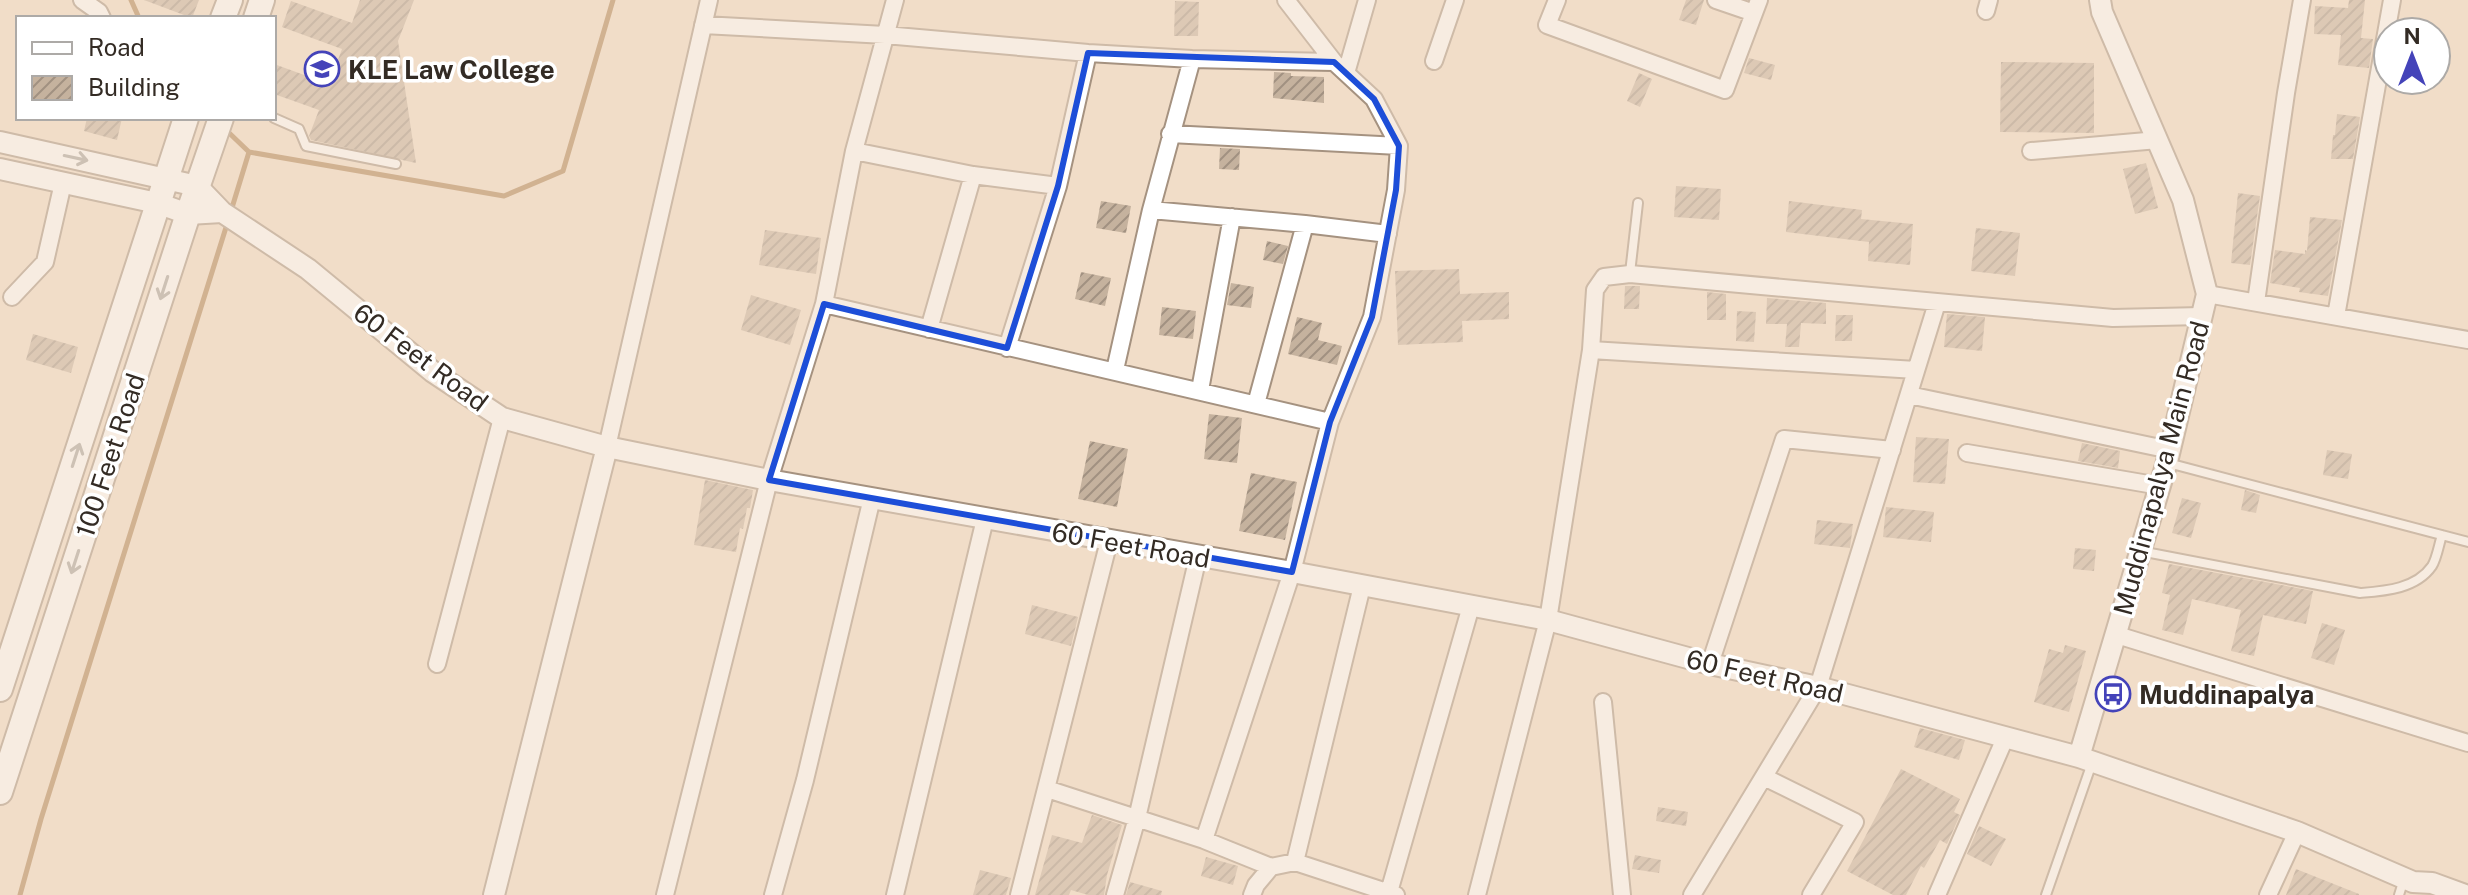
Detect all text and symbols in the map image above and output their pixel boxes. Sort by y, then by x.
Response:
legend [16,16,276,120]
north arrow [2372,16,2452,96]
text: N [2403,23,2421,49]
text: Road [88,33,145,61]
school or university icon: KLE Law College [303,50,341,88]
place label: KLE Law College [348,54,555,85]
text: Building [88,73,180,101]
one-way arrow [63,151,89,166]
one-way arrow [155,276,170,301]
street label: 60 Feet Road [348,296,494,418]
street label: Muddinapalya Main Road [2107,317,2215,619]
street label: 100 Feet Road [69,369,151,541]
one-way arrow [69,443,84,468]
street label: 60 Feet Road [1049,516,1213,574]
one-way arrow [66,550,81,575]
street label: 60 Feet Road [1683,643,1847,709]
bus stop icon: Muddinapalya [2094,675,2132,713]
place label: Muddinapalya [2139,679,2314,710]

